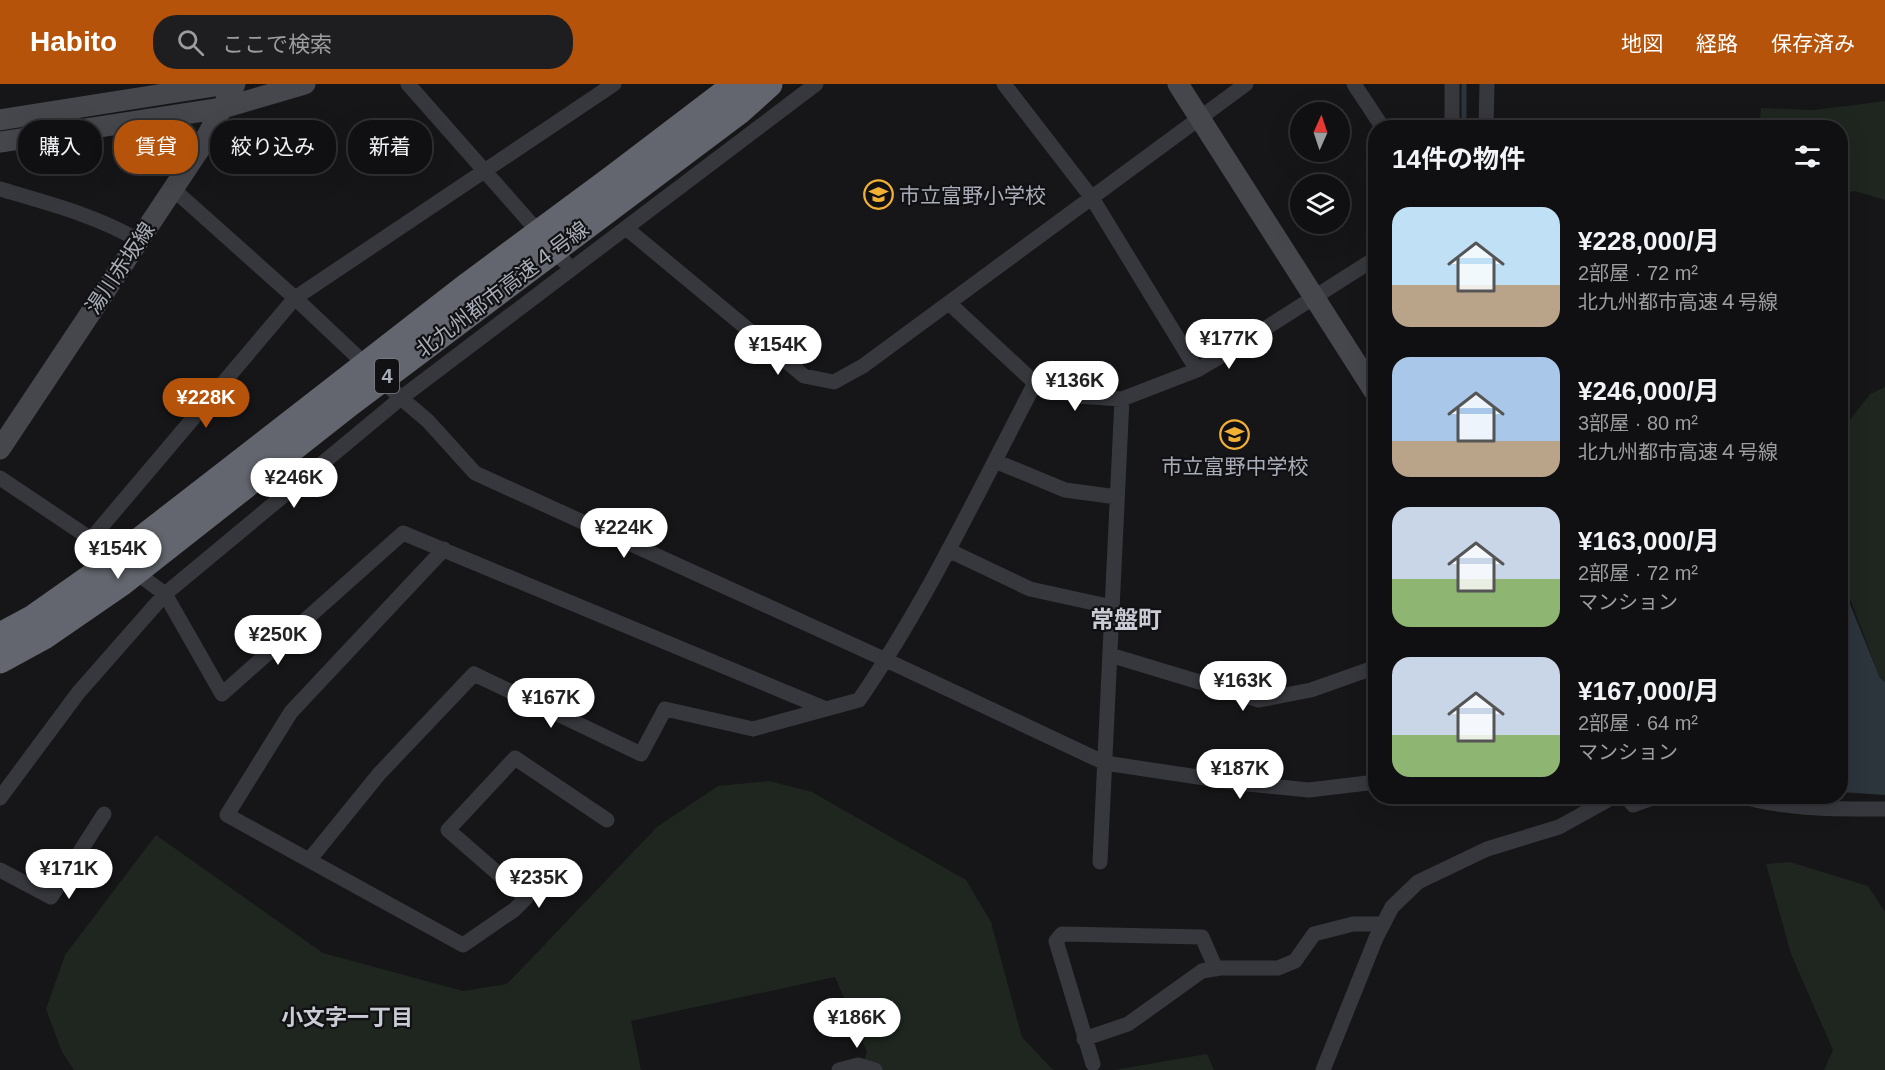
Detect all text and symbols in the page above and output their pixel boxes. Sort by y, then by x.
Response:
search box [153,15,573,69]
text: Habito [30,26,117,57]
icon: search [174,26,207,59]
text: ここで検索 [222,32,332,57]
text: 地図 [1621,32,1663,55]
text: 経路 [1696,32,1738,55]
text: 保存済み [1771,32,1855,55]
north arrow [1290,102,1350,162]
map controls [1290,102,1350,234]
chip: 購入 [18,120,102,174]
chip: 賃貸 [114,120,198,174]
chip: 絞り込み [210,120,336,174]
chip: 新着 [348,120,432,174]
icon: filters [1791,140,1824,173]
text: 14件の物件 [1392,144,1525,174]
button: layers [1290,174,1350,234]
school or university icon: 市立富野小学校 [862,179,894,211]
place label: 市立富野小学校 [899,184,1046,207]
street label: 北九州都市高速４号線 [411,217,593,361]
street label: 湯川赤坂線 [81,218,159,318]
text: ¥228,000/月 [1578,226,1720,256]
icon: home [1440,231,1512,303]
text: 2部屋 · 72 m² [1578,262,1698,284]
text: 北九州都市高速４号線 [1578,291,1778,313]
pin: ¥177K [1187,319,1271,370]
pin: ¥154K [736,325,820,376]
text: ¥177K [1200,327,1258,349]
text: ¥154K [749,333,807,355]
road number: 4 [375,359,399,393]
pin: ¥136K [1033,361,1117,412]
text: ¥136K [1046,369,1104,391]
text: ¥246,000/月 [1578,376,1720,406]
pin: ¥228K [164,378,248,429]
icon: home [1440,381,1512,453]
text: ¥228K [177,386,235,408]
text: 3部屋 · 80 m² [1578,412,1698,434]
school or university icon: 市立富野中学校 [1219,419,1251,451]
text: 北九州都市高速４号線 [1578,441,1778,463]
place label: 市立富野中学校 [1162,455,1309,478]
pin: ¥246K [252,458,336,509]
text: ¥246K [265,466,323,488]
pin: ¥224K [582,508,666,559]
text: ¥224K [595,516,653,538]
text: ¥163,000/月 [1578,526,1720,556]
pin: ¥154K [76,529,160,580]
icon: home [1440,531,1512,603]
text: ¥154K [89,537,147,559]
text: 2部屋 · 72 m² [1578,562,1698,584]
text: マンション [1578,591,1678,613]
district label: 常盤町 [1090,606,1162,633]
pin: ¥250K [236,615,320,666]
text: ¥250K [249,623,307,645]
pin: ¥163K [1201,661,1285,712]
text: ¥163K [1214,669,1272,691]
text: ¥167,000/月 [1578,676,1720,706]
pin: ¥167K [509,678,593,729]
icon: home [1440,681,1512,753]
text: ¥167K [522,686,580,708]
text: 2部屋 · 64 m² [1578,712,1698,734]
text: マンション [1578,741,1678,763]
pin: ¥187K [1198,749,1282,800]
text: ¥187K [1211,757,1269,779]
pin: ¥171K [27,849,111,900]
text: ¥171K [40,857,98,879]
pin: ¥235K [497,858,581,909]
text: ¥235K [510,866,568,888]
pin: ¥186K [815,998,899,1049]
district label: 小文字一丁目 [281,1005,413,1030]
text: ¥186K [828,1006,886,1028]

